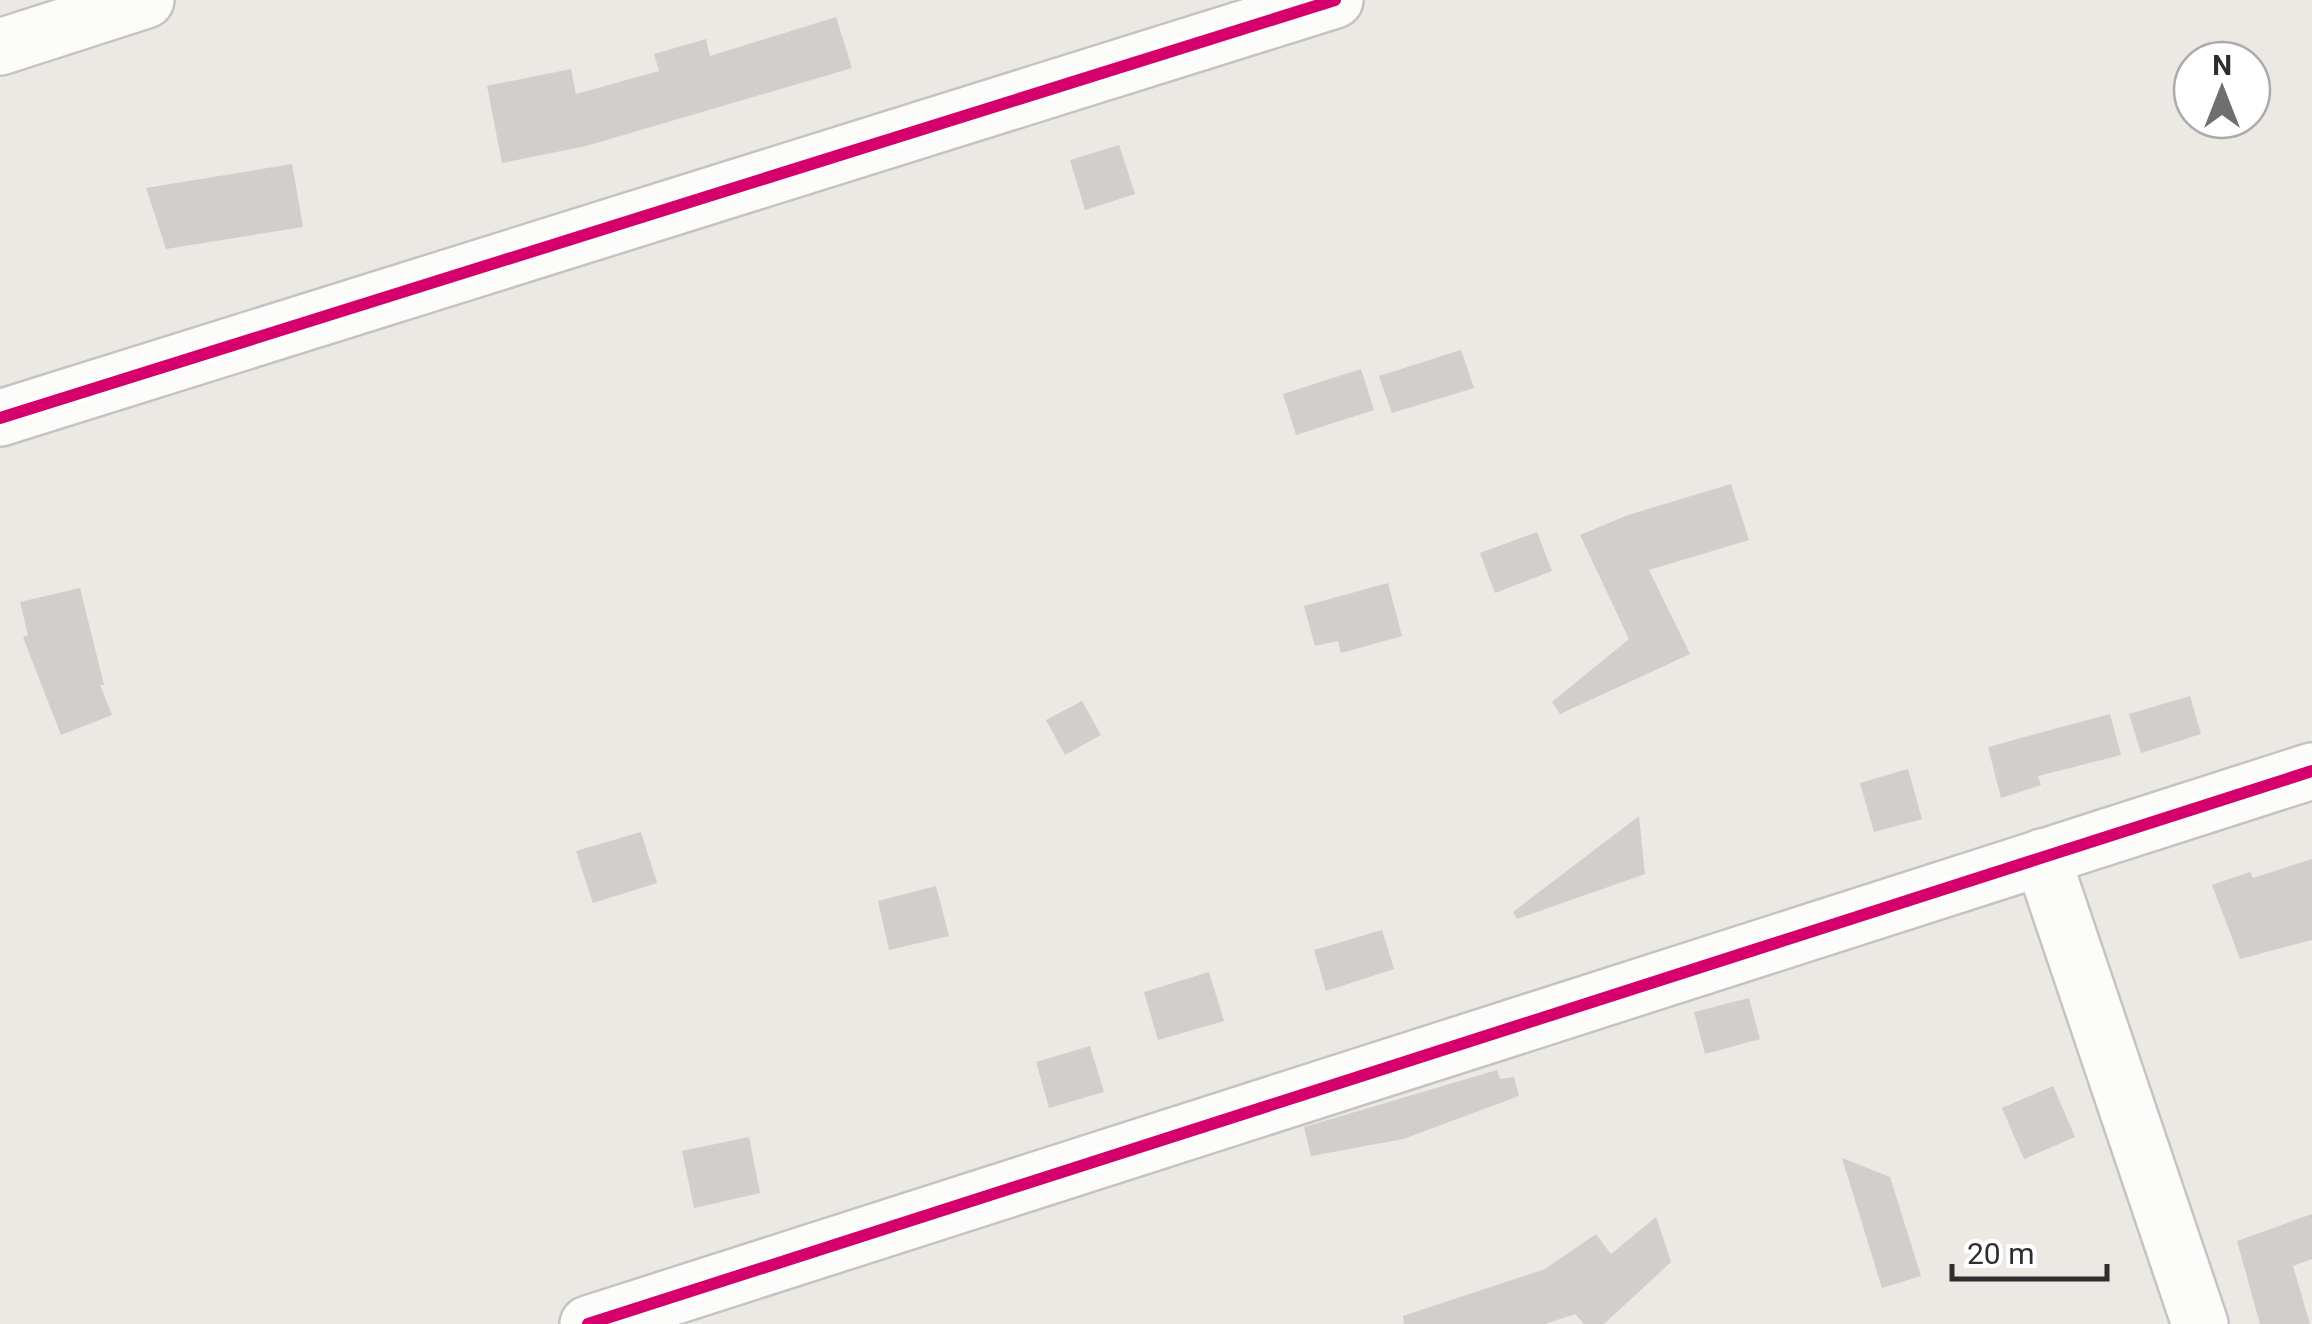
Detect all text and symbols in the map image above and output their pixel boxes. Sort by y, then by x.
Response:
north arrow [2172,40,2272,140]
text: N [2212,49,2232,82]
scale bar [1952,1219,2107,1281]
text: 20 m [1967,1236,2034,1271]

